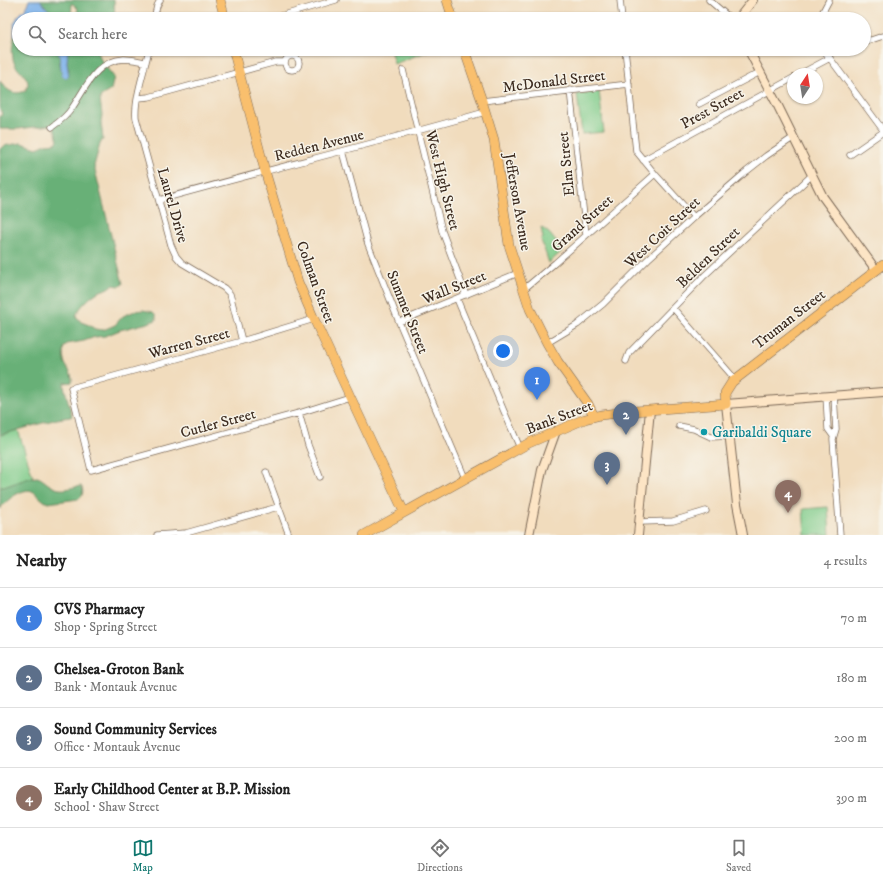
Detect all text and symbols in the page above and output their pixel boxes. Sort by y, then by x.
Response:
search box [12,12,871,56]
icon: search [26,23,48,45]
text: Search here [58,25,127,44]
street label: McDonald Street [502,66,607,97]
north arrow [787,68,823,104]
street label: Prest Street [677,83,747,133]
street label: Redden Avenue [272,125,366,166]
street label: West High Street [421,127,464,232]
street label: Elm Street [554,130,579,197]
street label: Jefferson Avenue [499,150,535,252]
street label: Laurel Drive [153,165,192,245]
street label: Grand Street [548,191,617,256]
street label: West Coit Street [620,192,704,273]
street label: Belden Street [673,222,744,292]
street label: Colman Street [292,239,339,326]
street label: Wall Street [419,266,489,309]
street label: Summer Street [382,268,433,357]
street label: Truman Street [749,285,830,354]
street label: Warren Street [146,323,232,364]
your location [493,341,513,361]
pin: 1 [524,367,550,400]
street label: Bank Street [523,396,595,439]
pin: 2 [613,402,639,435]
street label: Cutler Street [178,404,258,443]
place label: Garibaldi Square [712,423,811,442]
marker: Garibaldi Square [699,427,709,437]
pin: 3 [594,452,620,485]
pin: 4 [775,480,801,513]
text: Nearby [16,550,66,572]
text: 4 results [824,553,867,569]
text: CVS Pharmacy [54,600,144,619]
text: 1 [27,610,31,626]
text: 70 m [841,610,867,626]
text: Shop · Spring Street [54,619,157,635]
text: Chelsea-Groton Bank [54,660,184,679]
text: 2 [26,670,32,686]
text: 180 m [836,670,867,686]
text: Bank · Montauk Avenue [54,679,177,695]
text: Sound Community Services [54,720,217,739]
text: 3 [27,730,31,746]
text: 200 m [834,730,867,746]
text: Office · Montauk Avenue [54,739,180,755]
text: Early Childhood Center at B.P. Mission [54,780,290,799]
text: 4 [25,790,33,806]
text: 390 m [836,790,867,806]
text: School · Shaw Street [54,799,159,815]
tab: Map [132,837,154,875]
tab: Directions [417,837,463,875]
tab: Saved [726,837,751,875]

